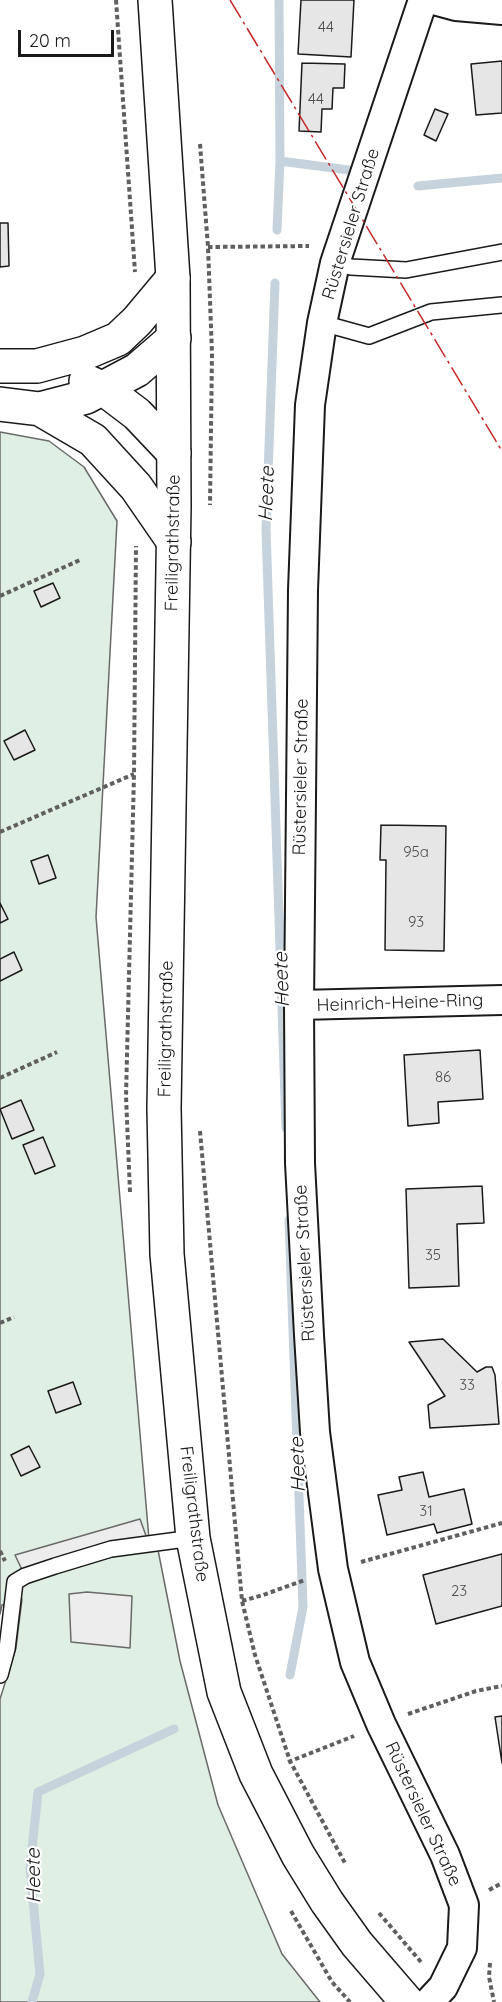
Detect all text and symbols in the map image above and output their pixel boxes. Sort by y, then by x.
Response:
scale bar [21,18,117,56]
house number: 44 [318,18,334,36]
text: 20 m [29,29,71,52]
house number: 44 [308,90,324,108]
street label: Rüstersieler Straße [318,146,384,302]
water label: Heete [254,466,280,522]
street label: Freiligrathstraße [161,474,185,612]
street label: Rüstersieler Straße [289,698,313,856]
house number: 95a [403,843,429,861]
house number: 93 [408,913,424,931]
water label: Heete [269,952,295,1008]
street label: Freiligrathstraße [154,960,178,1098]
street label: Heinrich-Heine-Ring [316,989,484,1017]
house number: 86 [435,1068,451,1086]
street label: Rüstersieler Straße [290,1184,320,1342]
house number: 35 [425,1246,441,1264]
house number: 33 [459,1376,475,1394]
water label: Heete [285,1437,311,1493]
street label: Freiligrathstraße [175,1445,213,1583]
house number: 31 [419,1502,433,1520]
house number: 23 [451,1582,467,1600]
street label: Rüstersieler Straße [380,1738,466,1890]
water label: Heete [22,1848,46,1904]

